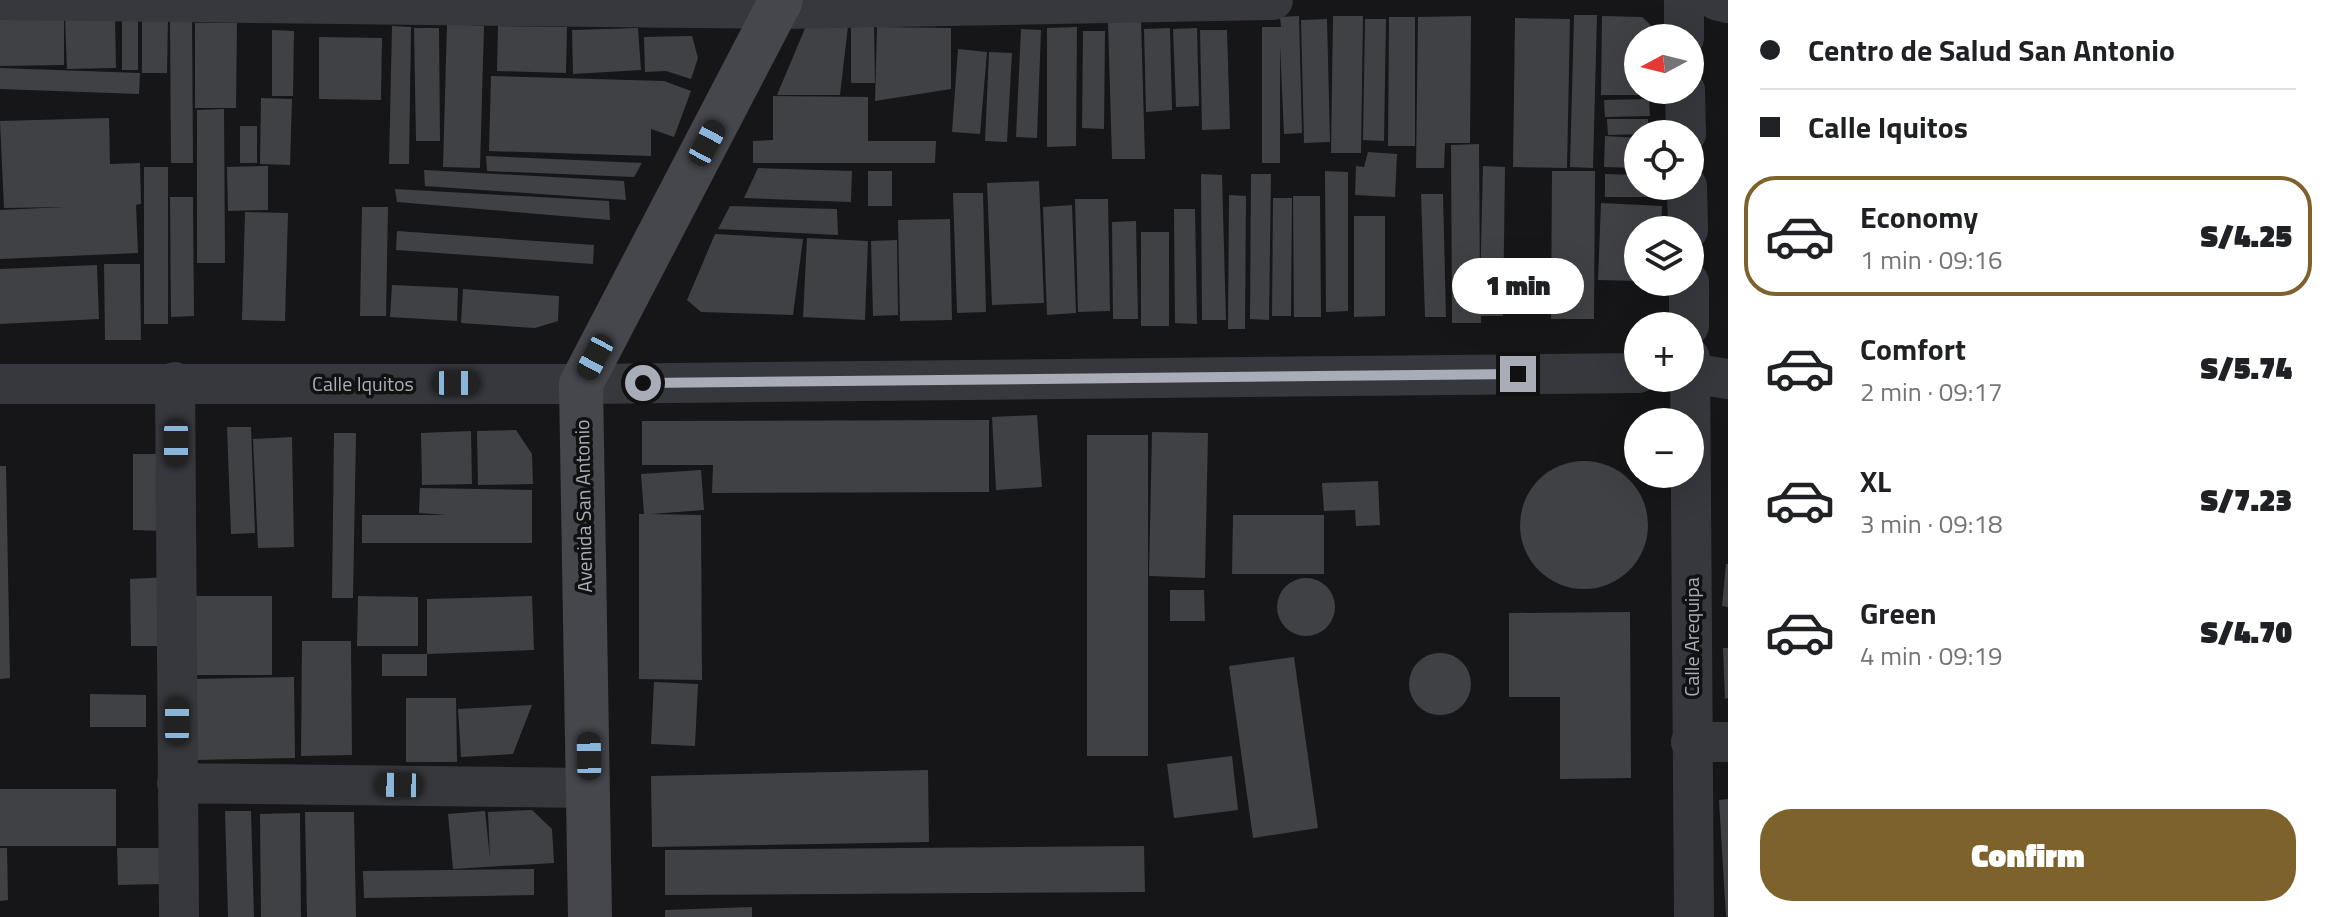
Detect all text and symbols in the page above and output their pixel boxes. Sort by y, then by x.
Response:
north arrow [1624,24,1704,104]
map controls [1624,24,1704,488]
text: Centro de Salud San Antonio [1808,27,2175,73]
text: Calle Iquitos [1808,104,1968,150]
car [685,116,729,170]
button: locate [1624,120,1704,200]
text: Economy [1860,194,1978,240]
icon: car [1764,200,1836,272]
text: S/4.25 [2201,213,2292,259]
button: layers [1624,216,1704,296]
text: 1 min · 09:16 [1860,240,2003,279]
callout: 1 min [1452,258,1584,314]
text: 1 min [1486,266,1550,305]
button: + [1624,312,1704,392]
text: Comfort [1860,326,1966,372]
car [573,330,617,384]
icon: car [1764,332,1836,404]
text: S/5.74 [2201,345,2292,391]
route end [1500,356,1536,392]
route start [625,365,661,401]
street label: Calle Iquitos [312,368,414,399]
car [432,371,480,395]
text: 2 min · 09:17 [1860,372,2003,411]
button: − [1624,408,1704,488]
car [164,419,188,467]
street label: Avenida San Antonio [566,419,600,593]
text: XL [1860,458,1891,504]
icon: car [1764,464,1836,536]
text: S/7.23 [2201,477,2292,523]
text: 3 min · 09:18 [1860,504,2003,543]
street label: Calle Arequipa [1676,577,1707,697]
text: Green [1860,590,1937,636]
icon: car [1764,596,1836,668]
text: S/4.70 [2201,609,2292,655]
text: 4 min · 09:19 [1860,636,2003,675]
car [165,697,189,745]
car [577,732,601,780]
car [375,773,423,797]
button: Confirm [1760,809,2296,901]

